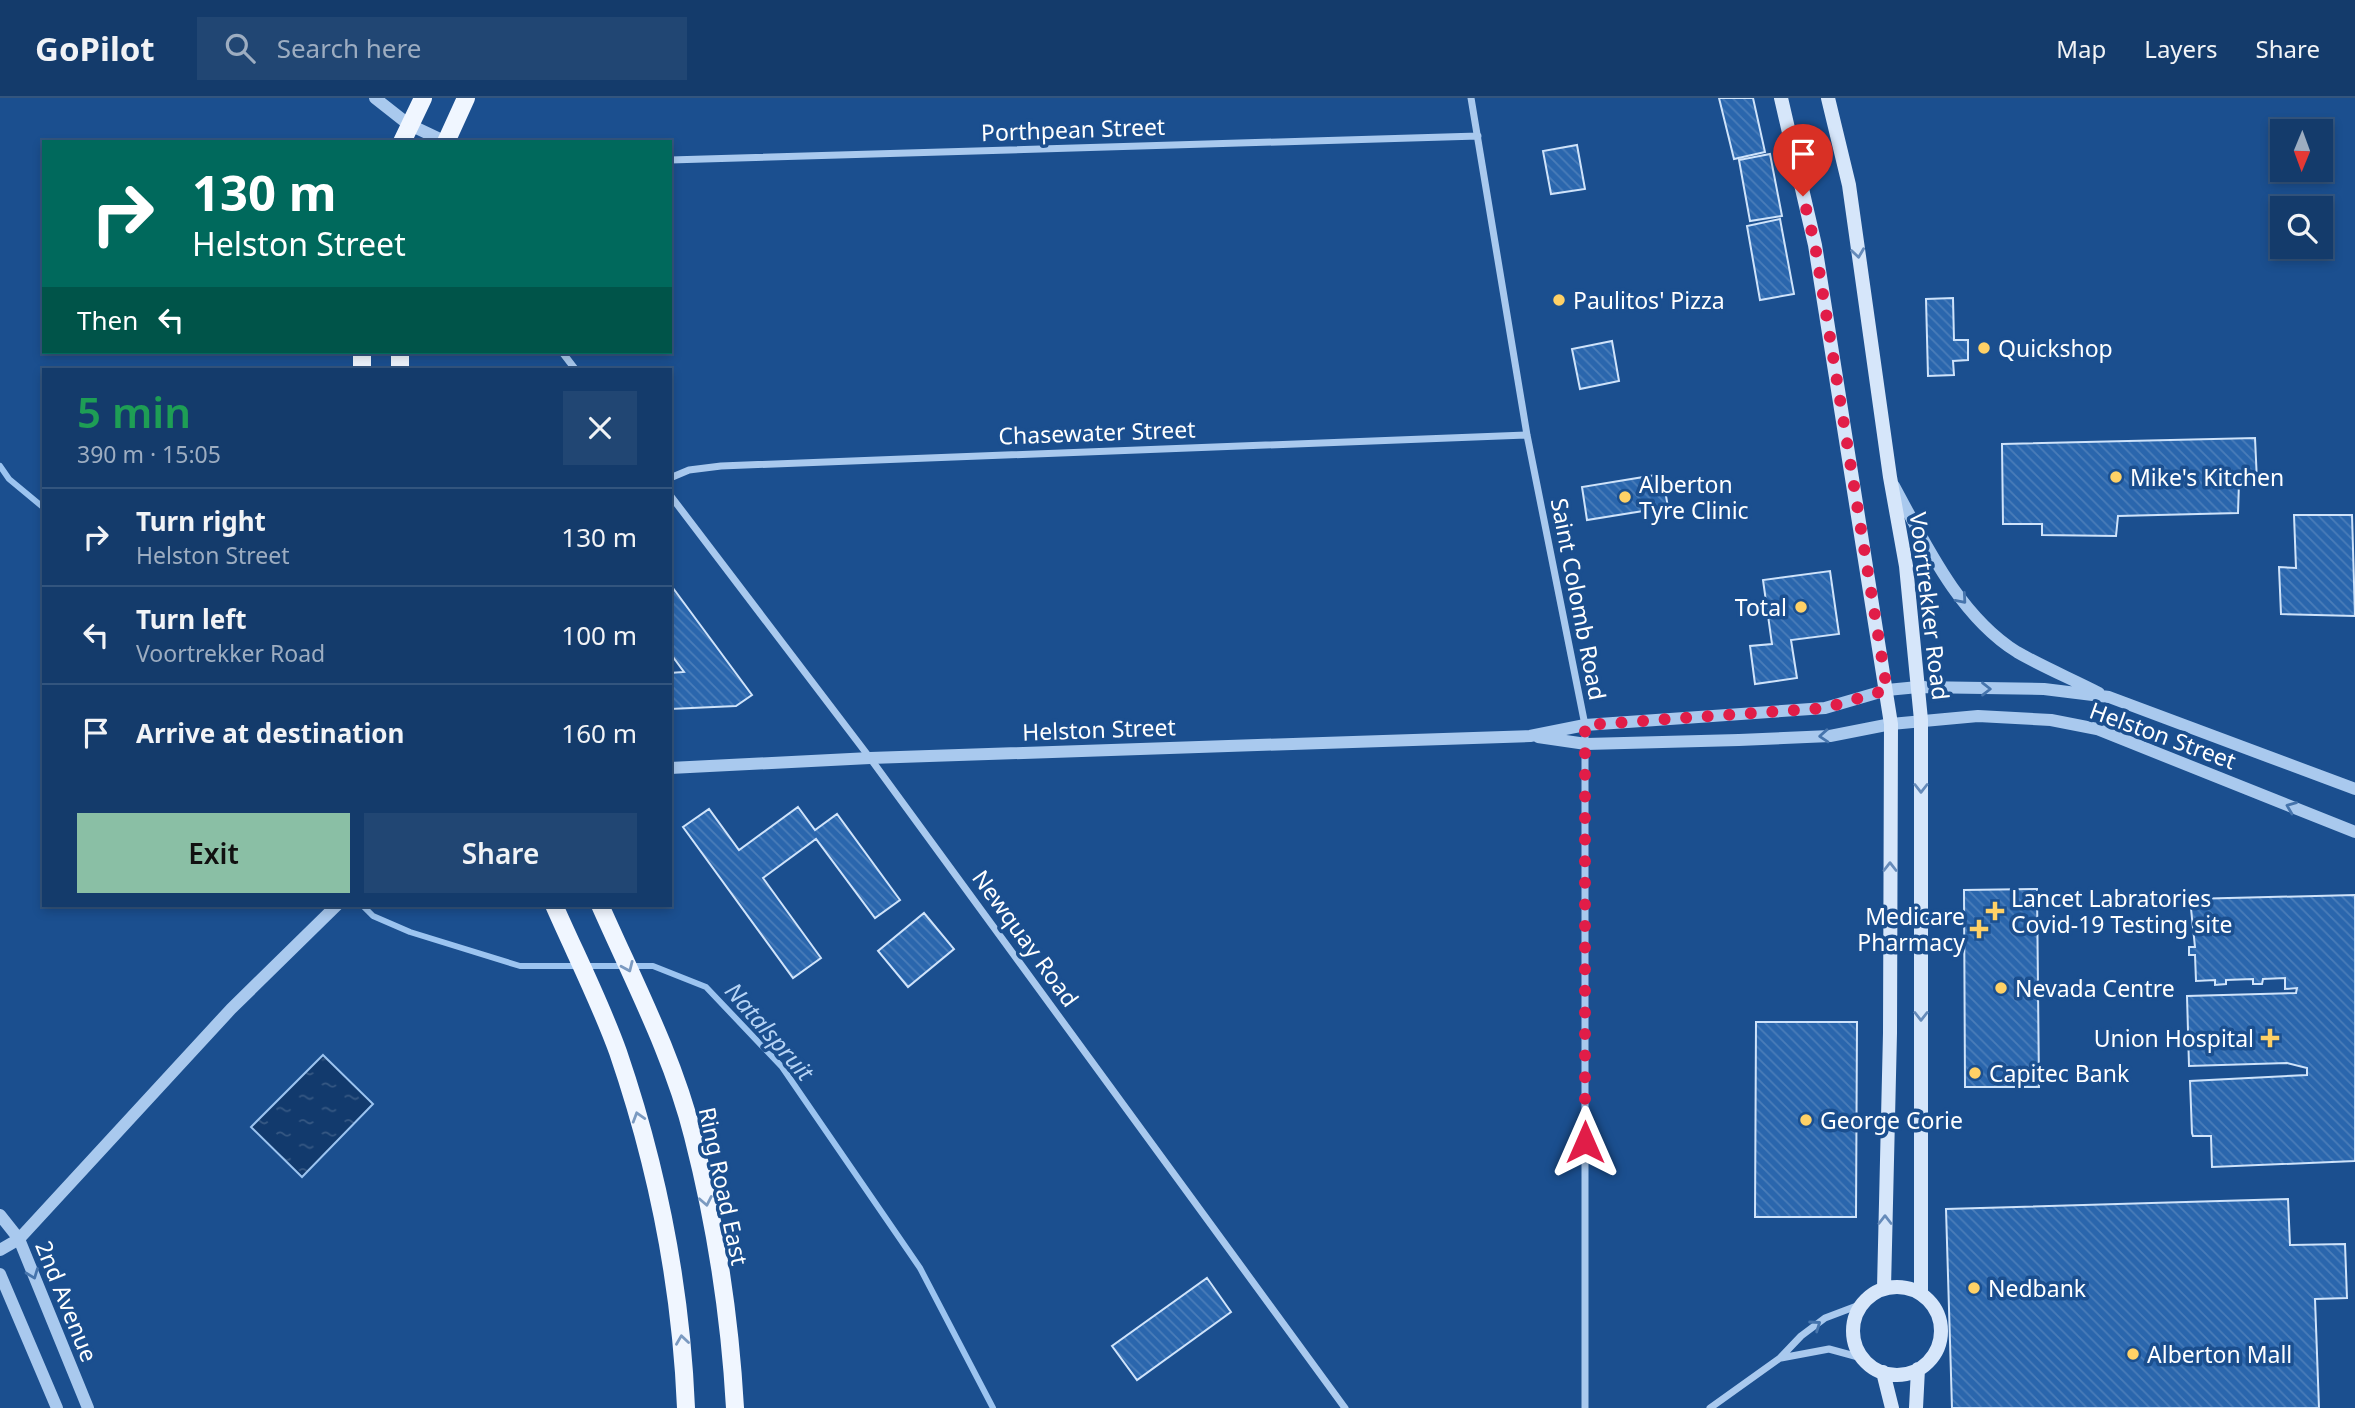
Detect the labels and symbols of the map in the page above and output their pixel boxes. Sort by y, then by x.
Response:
street label: Porthpean Street [980,110,1166,148]
north arrow [2270,119,2333,182]
pin [1773,124,1833,196]
one-way arrow [1850,247,1865,258]
place label: Paulitos' Pizza [1573,284,1725,316]
marker: Paulitos' Pizza [1551,292,1567,308]
place label: Quickshop [1998,332,2113,364]
marker: Quickshop [1976,340,1992,356]
street label: Chasewater Street [998,413,1196,451]
place label: Mike's Kitchen [2130,461,2284,493]
place label: Alberton Tyre Clinic [1639,468,1749,526]
marker: Mike's Kitchen [2108,469,2124,485]
marker: Alberton Tyre Clinic [1617,489,1633,505]
street label: Saint Colomb Road [1544,495,1614,703]
street label: Voortrekker Road [1903,510,1957,702]
place label: Total [1735,591,1787,623]
one-way arrow [1954,591,1966,604]
marker: Total [1793,599,1809,615]
one-way arrow [1982,681,1992,697]
street label: Helston Street [2085,694,2241,776]
street label: Helston Street [1022,710,1176,748]
one-way arrow [1818,728,1829,743]
one-way arrow [1913,783,1929,794]
one-way arrow [2286,801,2298,815]
one-way arrow [1882,861,1898,872]
street label: Newquay Road [965,863,1087,1013]
place label: Lancet Labratories Covid-19 Testing site [2011,882,2232,940]
place label: Medicare Pharmacy [1857,900,1965,958]
marker: Lancet Labratories Covid-19 Testing site [1985,901,2005,921]
marker: Medicare Pharmacy [1971,921,1987,937]
one-way arrow [620,960,634,972]
place label: Nevada Centre [2015,972,2175,1004]
water label: Natalspruit [718,975,823,1088]
marker: Nevada Centre [1993,980,2009,996]
one-way arrow [1913,1011,1929,1021]
place label: Union Hospital [2094,1022,2254,1054]
marker: Union Hospital [2260,1028,2280,1048]
place label: Capitec Bank [1989,1057,2130,1089]
marker: Capitec Bank [1967,1065,1983,1081]
street label: Ring Road East [692,1104,756,1268]
place label: George Corie [1820,1104,1963,1136]
position arrow [1548,1105,1622,1179]
one-way arrow [632,1111,646,1124]
marker: George Corie [1798,1112,1814,1128]
one-way arrow [697,1195,712,1207]
one-way arrow [1877,1214,1893,1225]
street label: 2nd Avenue [28,1236,106,1366]
one-way arrow [25,1267,39,1279]
place label: Nedbank [1988,1272,2087,1304]
marker: Nedbank [1966,1280,1982,1296]
one-way arrow [1809,1321,1821,1333]
one-way arrow [675,1334,690,1346]
place label: Alberton Mall [2147,1338,2292,1370]
marker: Alberton Mall [2125,1346,2141,1362]

